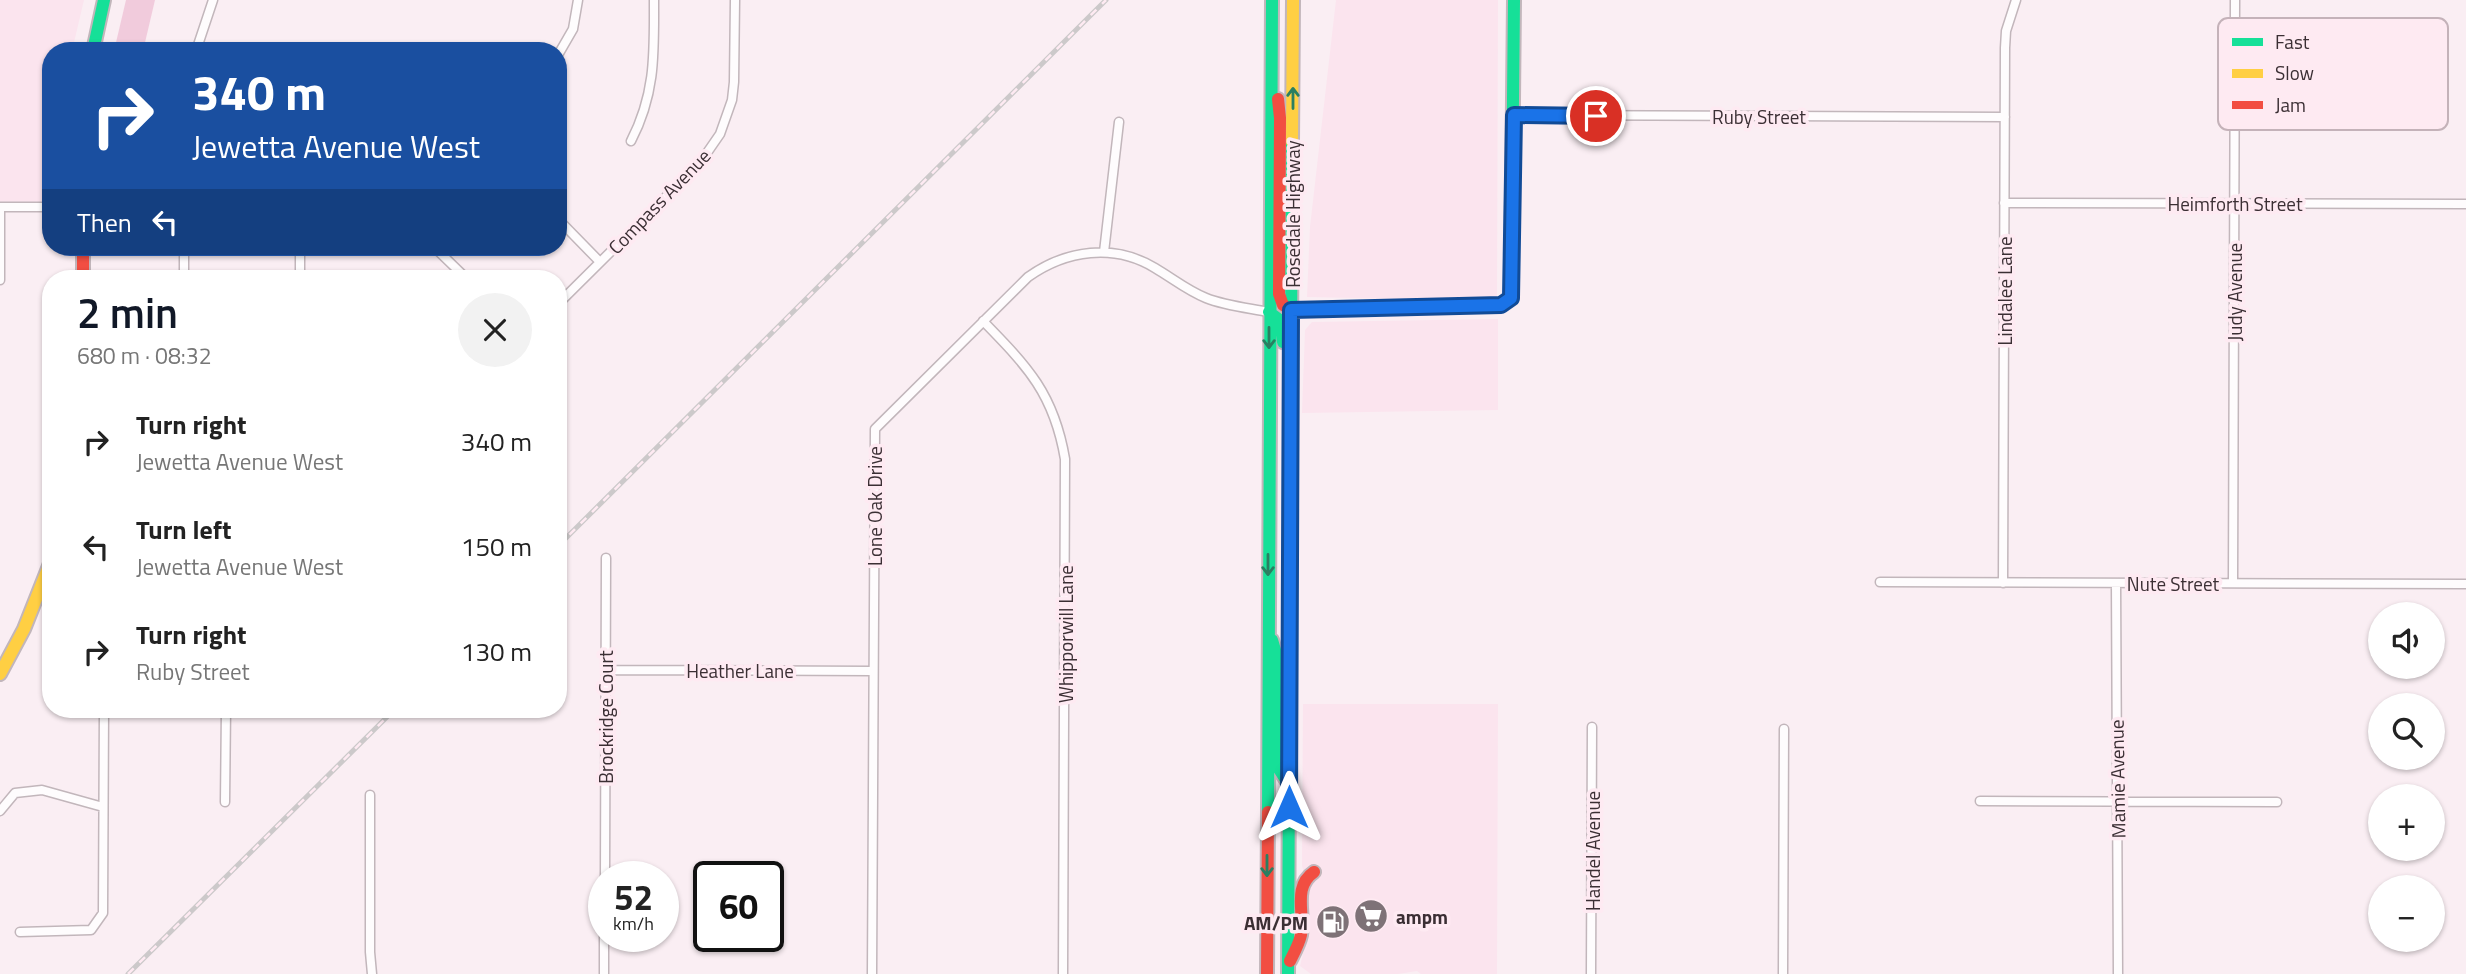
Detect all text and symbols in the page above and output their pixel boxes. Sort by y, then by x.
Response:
legend [2218,18,2448,130]
text: Fast [2275,27,2310,56]
text: 340 m [192,54,326,129]
text: Slow [2275,58,2314,87]
icon: right [77,70,168,161]
pin [1566,86,1626,146]
one-way arrow [1286,87,1300,110]
text: Jam [2275,90,2306,119]
icon: arrive [1577,97,1615,135]
street label: Ruby Street [1712,102,1806,131]
text: Jewetta Avenue West [192,122,480,170]
street label: Rosedale Highway [1278,140,1307,288]
street label: Compass Avenue [601,142,717,260]
street label: Heimforth Street [2167,189,2303,218]
text: Then [77,203,132,242]
icon: left [146,203,184,241]
street label: Lindalee Lane [1990,236,2019,346]
street label: Judy Avenue [2220,243,2249,341]
text: 2 min [77,280,178,344]
button: close [458,293,532,367]
one-way arrow [1262,326,1276,349]
text: 680 m · 08:32 [77,338,212,373]
text: Turn right [136,405,247,444]
text: 340 m [461,422,532,461]
icon: right [77,423,115,461]
text: Jewetta Avenue West [136,444,343,479]
street label: Lone Oak Drive [860,446,889,566]
text: Turn left [136,510,231,549]
text: 150 m [461,527,532,566]
icon: left [77,528,115,566]
text: Jewetta Avenue West [136,549,343,584]
one-way arrow [1261,553,1275,576]
street label: Whipporwill Lane [1051,565,1080,703]
street label: Nute Street [2127,569,2220,598]
map controls [2368,602,2445,952]
button: sound [2368,602,2445,679]
text: Turn right [136,615,247,654]
text: 130 m [461,632,532,671]
icon: right [77,633,115,671]
street label: Brockridge Court [591,650,620,784]
text: Ruby Street [136,654,250,689]
street label: Heather Lane [686,656,794,685]
button: search [2368,693,2445,770]
street label: Mamie Avenue [2101,719,2133,839]
position arrow [1252,770,1326,844]
button: + [2368,784,2445,861]
street label: Handel Avenue [1578,791,1607,911]
one-way arrow [1260,854,1274,877]
speed limit sign: 60 [693,861,784,952]
text: 52 [614,870,653,924]
button: − [2368,875,2445,952]
supermarket icon: ampm [1352,897,1390,935]
place label: ampm [1396,902,1448,931]
fuel station icon: AM/PM [1314,903,1352,941]
place label: AM/PM [1244,908,1308,937]
text: km/h [613,910,654,937]

